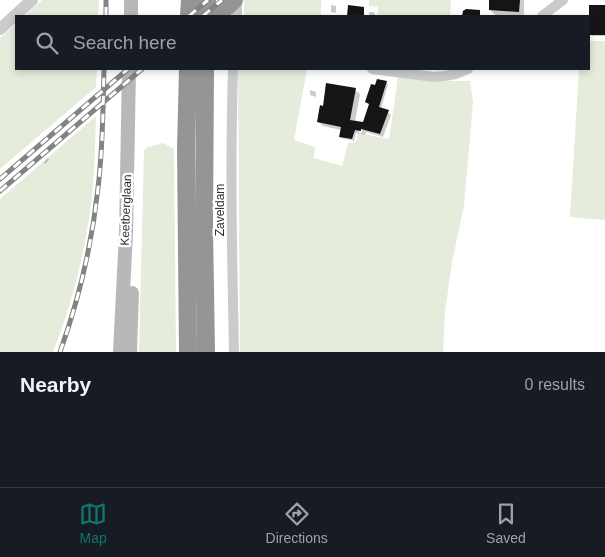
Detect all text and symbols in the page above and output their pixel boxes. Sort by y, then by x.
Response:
search box [15,15,590,70]
icon: search [33,29,61,57]
text: Search here [73,32,177,53]
street label: Keetberglaan [118,174,134,246]
street label: Zaveldam [213,184,227,236]
text: Nearby [20,373,91,396]
text: 0 results [525,376,585,393]
tab: Map [79,500,107,546]
tab: Directions [266,500,328,546]
tab: Saved [486,500,526,546]

